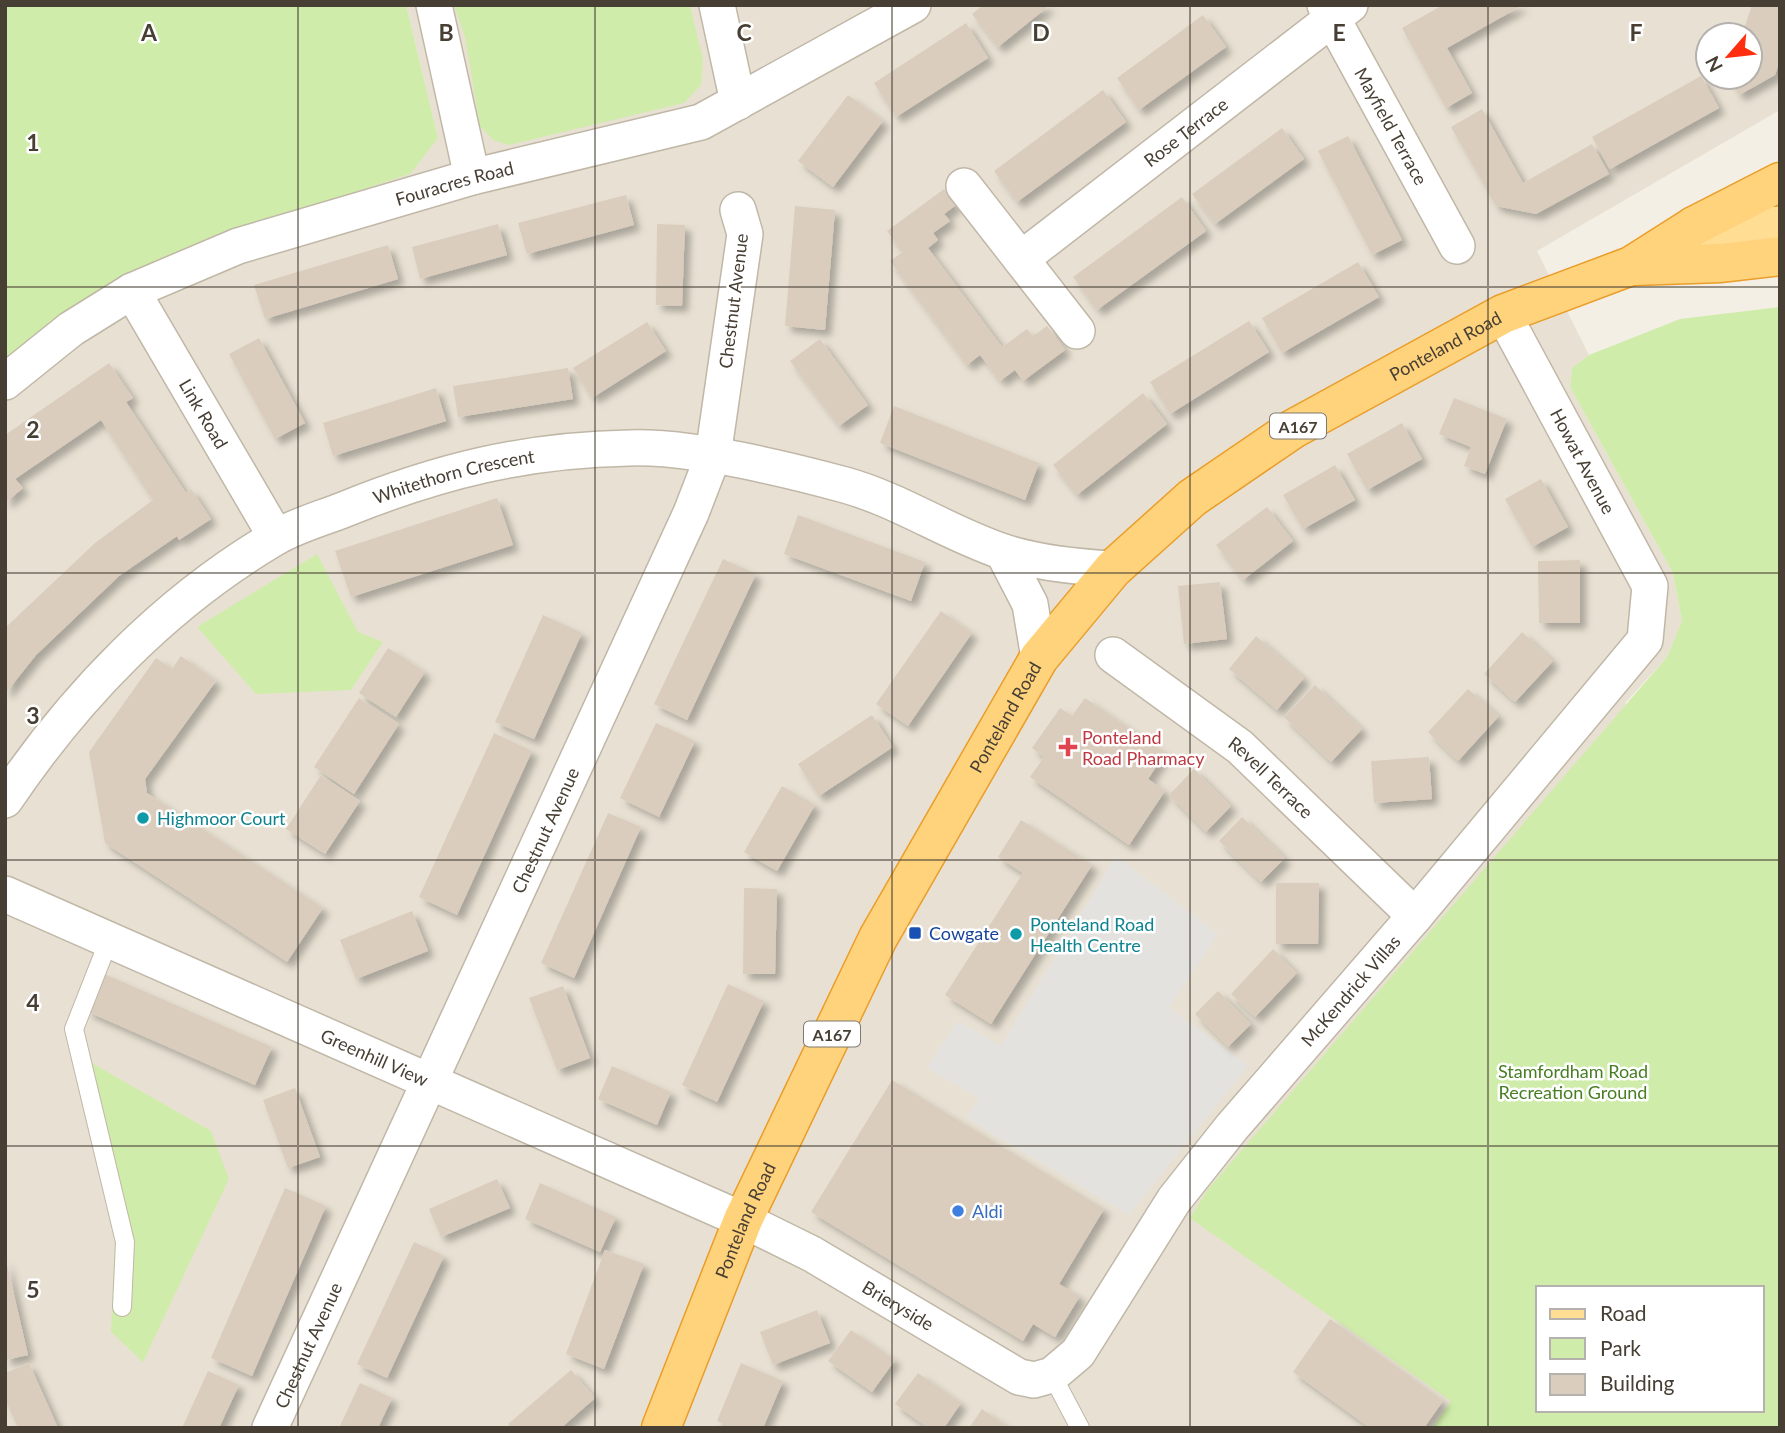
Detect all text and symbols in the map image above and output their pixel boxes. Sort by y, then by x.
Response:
text: A [140,18,158,46]
text: B [438,18,454,46]
text: C [736,18,752,46]
text: D [1032,18,1050,46]
text: E [1332,18,1346,46]
text: F [1629,18,1643,46]
north arrow [1694,21,1764,91]
text: N [1700,52,1727,76]
street label: Mayfield Terrace [1350,63,1432,189]
street label: Rose Terrace [1139,93,1232,171]
text: 1 [26,128,40,156]
street label: Fouracres Road [393,156,516,210]
street label: Chestnut Avenue [714,232,752,370]
street label: Ponteland Road [1385,306,1505,385]
street label: Link Road [175,375,233,452]
street label: Howat Avenue [1546,404,1620,518]
road number: A167 [1270,414,1326,438]
text: 2 [26,415,40,443]
street label: Whitethorn Crescent [370,445,536,508]
street label: Ponteland Road [964,658,1046,777]
text: 3 [26,701,40,729]
place label: Ponteland Road Pharmacy [1082,726,1205,769]
street label: Revell Terrace [1224,731,1318,823]
marker: Ponteland Road Pharmacy [1060,739,1076,755]
street label: Chestnut Avenue [507,764,583,897]
place label: Highmoor Court [157,807,286,829]
marker: Highmoor Court [135,810,151,826]
place label: Ponteland Road Health Centre [1030,913,1154,956]
place label: Cowgate [929,922,999,944]
marker: Cowgate [907,925,923,941]
marker: Ponteland Road Health Centre [1008,926,1024,942]
street label: McKendrick Villas [1296,930,1405,1051]
text: 4 [26,988,40,1016]
road number: A167 [804,1022,860,1046]
street label: Greenhill View [317,1024,432,1091]
park label: Stamfordham Road Recreation Ground [1498,1060,1648,1103]
street label: Ponteland Road [710,1159,780,1281]
place label: Aldi [972,1200,1003,1222]
marker: Aldi [950,1203,966,1219]
text: 5 [26,1275,40,1303]
street label: Brieryside [859,1276,938,1335]
street label: Chestnut Avenue [270,1279,346,1412]
legend [1536,1286,1764,1412]
text: Road [1600,1300,1647,1325]
text: Park [1600,1335,1641,1360]
text: Building [1600,1370,1675,1395]

